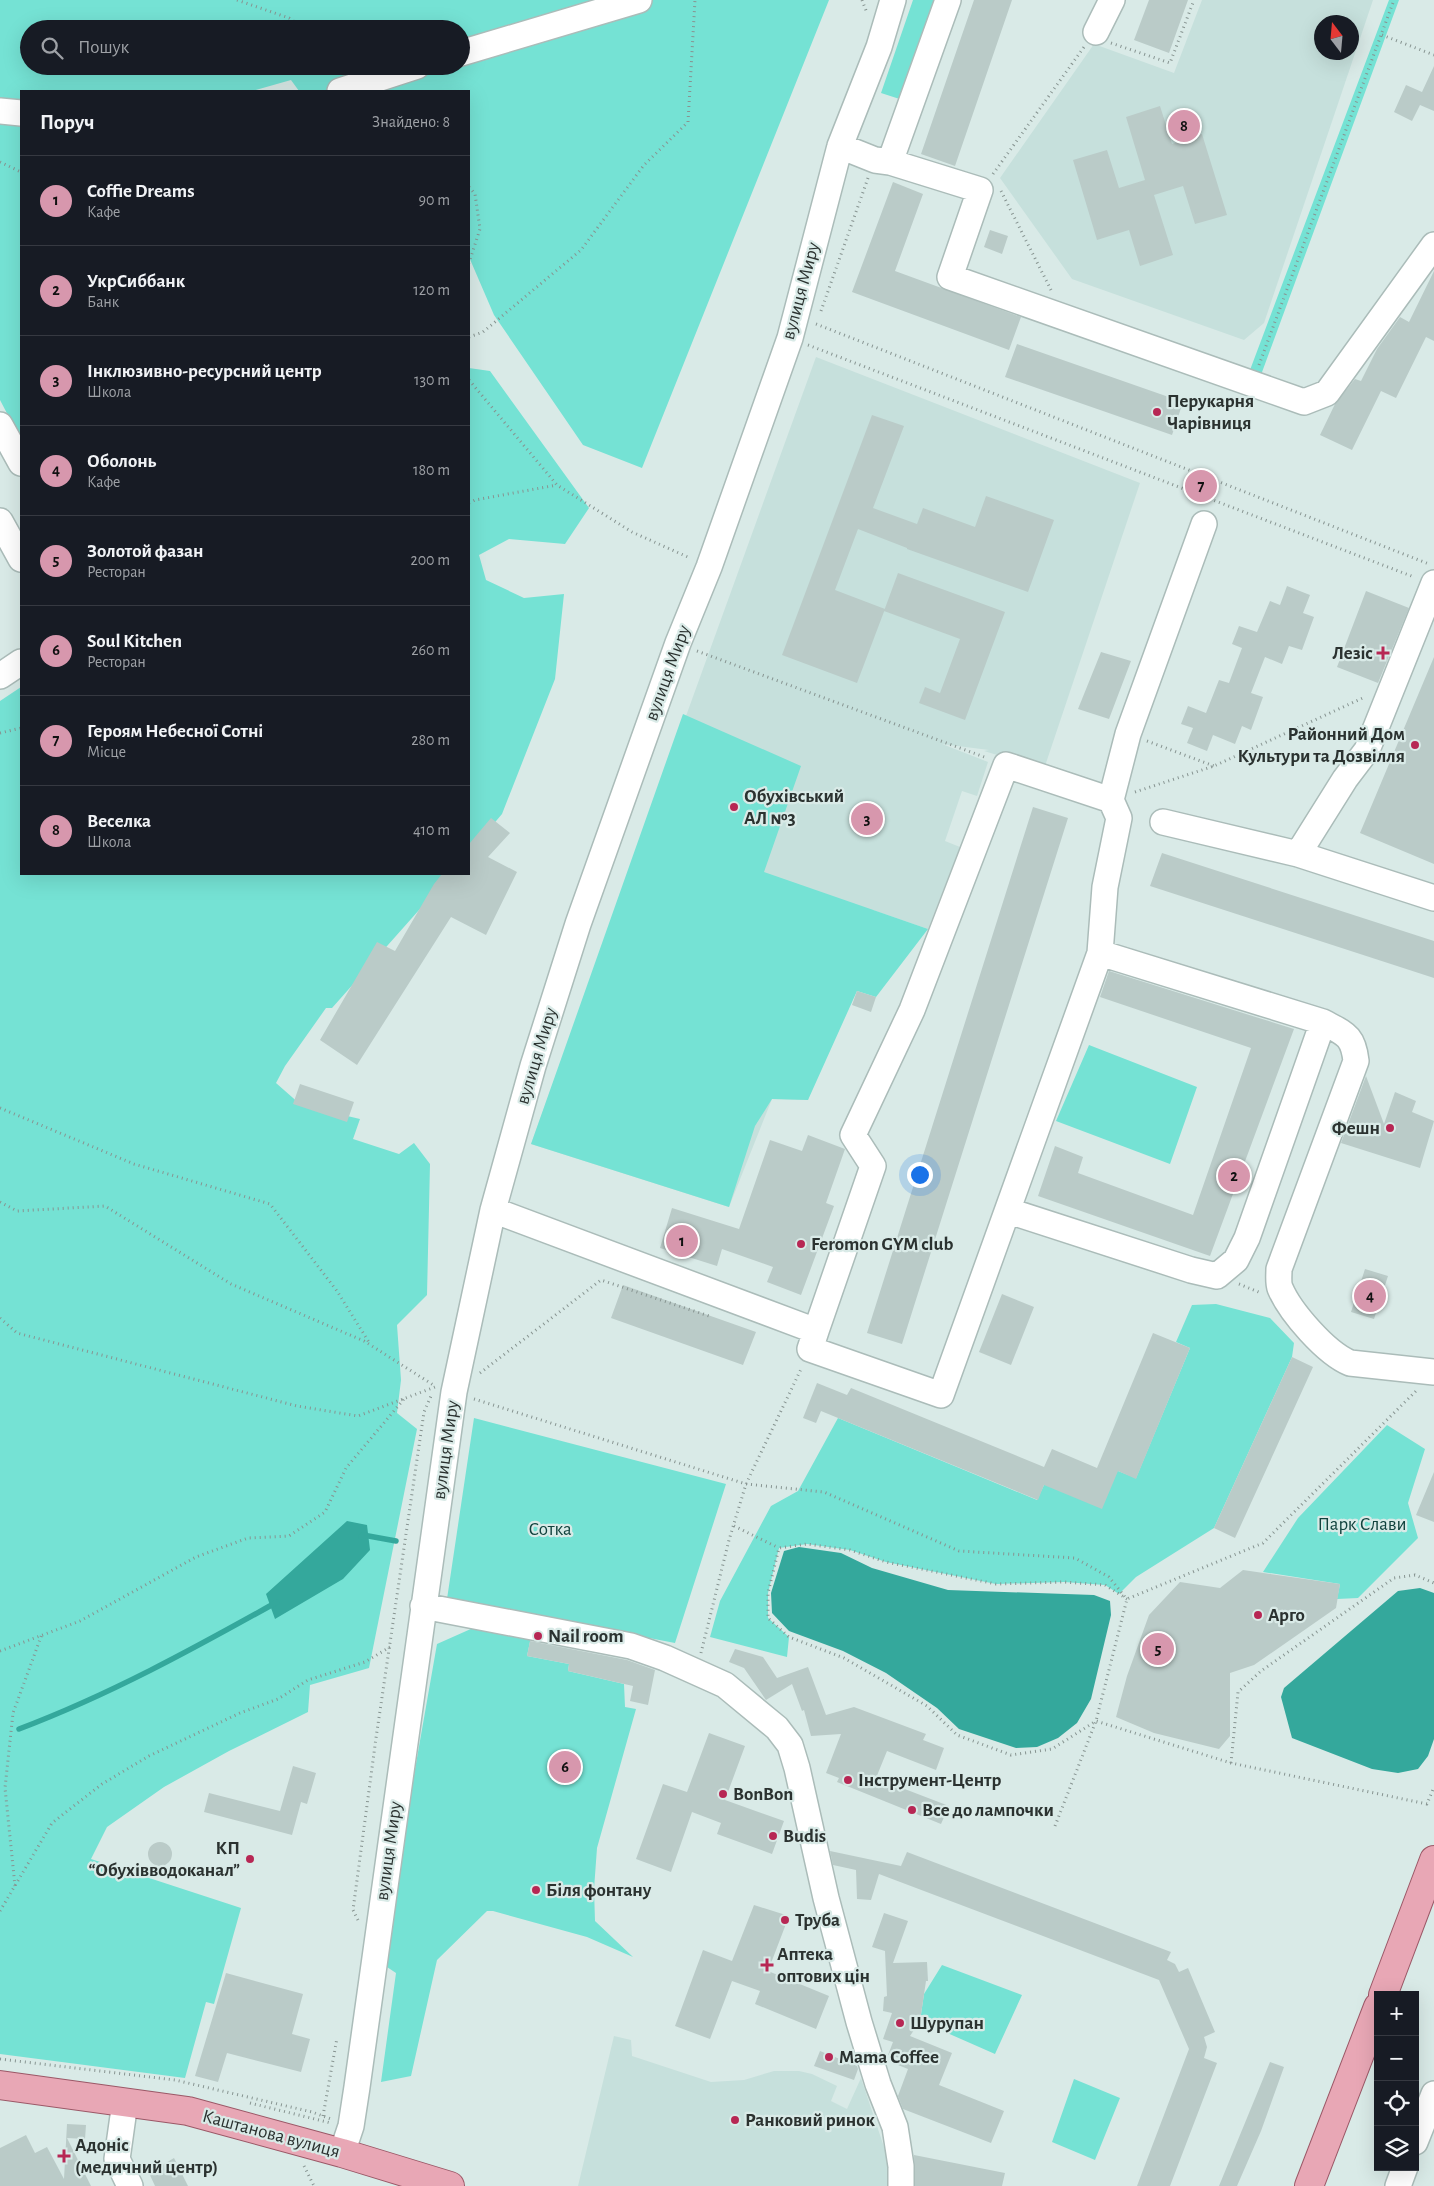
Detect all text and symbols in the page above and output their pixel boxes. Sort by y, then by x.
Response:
north arrow [1314,15,1359,60]
search box [20,20,470,75]
icon: search [38,34,66,62]
text: Пошук [78,38,129,57]
pin: 8 [1168,107,1200,145]
text: Поруч [40,112,94,133]
text: Знайдено: 8 [372,114,450,130]
text: Coffie Dreams [87,182,195,201]
text: 1 [53,192,59,208]
text: 90 m [419,192,450,208]
text: Кафе [87,204,120,220]
street label: вулиця Миру [779,240,823,342]
text: УкрСиббанк [87,272,185,291]
text: 2 [52,282,60,298]
text: 120 m [413,282,450,298]
text: Банк [87,294,119,310]
text: Інклюзивно-ресурсний центр [87,362,322,381]
text: 3 [53,372,59,388]
text: 130 m [414,372,450,388]
text: Школа [87,384,131,400]
place label: Перукарня Чарівниця [1167,392,1254,433]
marker: Перукарня Чарівниця [1151,406,1163,418]
text: Оболонь [87,452,156,471]
text: 4 [52,462,60,478]
text: 180 m [413,462,450,478]
pin: 7 [1185,467,1217,505]
text: Кафе [87,474,120,490]
text: Золотой фазан [87,542,204,561]
text: 5 [53,552,59,568]
text: 200 m [410,552,450,568]
text: Ресторан [87,564,146,580]
street label: вулиця Миру [642,623,694,723]
text: Soul Kitchen [87,632,182,651]
text: 6 [52,642,60,658]
text: 260 m [411,642,450,658]
place label: Лезіс [1332,644,1373,663]
marker: Лезіс [1377,647,1389,659]
text: Ресторан [87,654,146,670]
text: Героям Небесної Сотні [87,722,263,741]
place label: Районний Дом Культури та Дозвілля [1237,725,1405,766]
text: 7 [53,732,59,748]
text: 280 m [411,732,450,748]
marker: Районний Дом Культури та Дозвілля [1409,739,1421,751]
text: Місце [87,744,126,760]
place label: Обухівський АЛ №3 [744,787,844,828]
pin: 3 [851,800,883,838]
marker: Обухівський АЛ №3 [728,801,740,813]
text: Веселка [87,812,151,831]
text: 8 [52,822,60,838]
text: 410 m [413,822,450,838]
text: Школа [87,834,131,850]
street label: вулиця Миру [513,1005,561,1107]
place label: Фешн [1332,1119,1380,1138]
marker: Фешн [1384,1122,1396,1134]
pin: 2 [1218,1157,1250,1195]
your location [907,1162,933,1188]
pin: 1 [666,1222,698,1260]
place label: Feromon GYM club [811,1235,954,1254]
marker: Feromon GYM club [795,1238,807,1250]
pin: 4 [1354,1277,1386,1315]
street label: вулиця Миру [430,1399,462,1501]
park label: Парк Слави [1318,1515,1406,1534]
park label: Сотка [528,1520,572,1539]
place label: Арго [1268,1606,1305,1625]
marker: Арго [1252,1609,1264,1621]
place label: Nail room [548,1627,623,1646]
marker: Nail room [532,1630,544,1642]
pin: 5 [1142,1630,1174,1668]
pin: 6 [549,1748,581,1786]
place label: Інструмент-Центр [858,1771,1001,1790]
marker: Інструмент-Центр [842,1774,854,1786]
place label: BonBon [733,1785,793,1804]
marker: BonBon [717,1788,729,1800]
street label: вулиця Миру [373,1800,405,1902]
place label: Все до лампочки [922,1801,1054,1820]
marker: Все до лампочки [906,1804,918,1816]
place label: Budis [783,1827,826,1846]
marker: Budis [767,1830,779,1842]
place label: КП “Обухівводоканал” [89,1839,240,1880]
marker: КП “Обухівводоканал” [244,1853,256,1865]
place label: Біля фонтану [546,1881,652,1900]
marker: Біля фонтану [530,1884,542,1896]
place label: Труба [795,1911,840,1930]
marker: Труба [779,1914,791,1926]
place label: Аптека оптових цін [777,1945,870,1986]
marker: Аптека оптових цін [761,1959,773,1971]
map controls [1374,1991,1419,2171]
button: + [1374,1991,1419,2036]
place label: Шурупан [910,2014,984,2033]
marker: Шурупан [894,2017,906,2029]
button: − [1374,2036,1419,2081]
place label: Mama Coffee [839,2048,939,2067]
marker: Mama Coffee [823,2051,835,2063]
button: locate [1374,2081,1419,2126]
street label: Каштанова вулиця [200,2106,342,2162]
place label: Ранковий ринок [745,2111,875,2130]
marker: Ранковий ринок [729,2114,741,2126]
button: layers [1374,2126,1419,2171]
place label: Адоніс (медичний центр) [75,2136,218,2177]
marker: Адоніс (медичний центр) [57,2149,71,2163]

